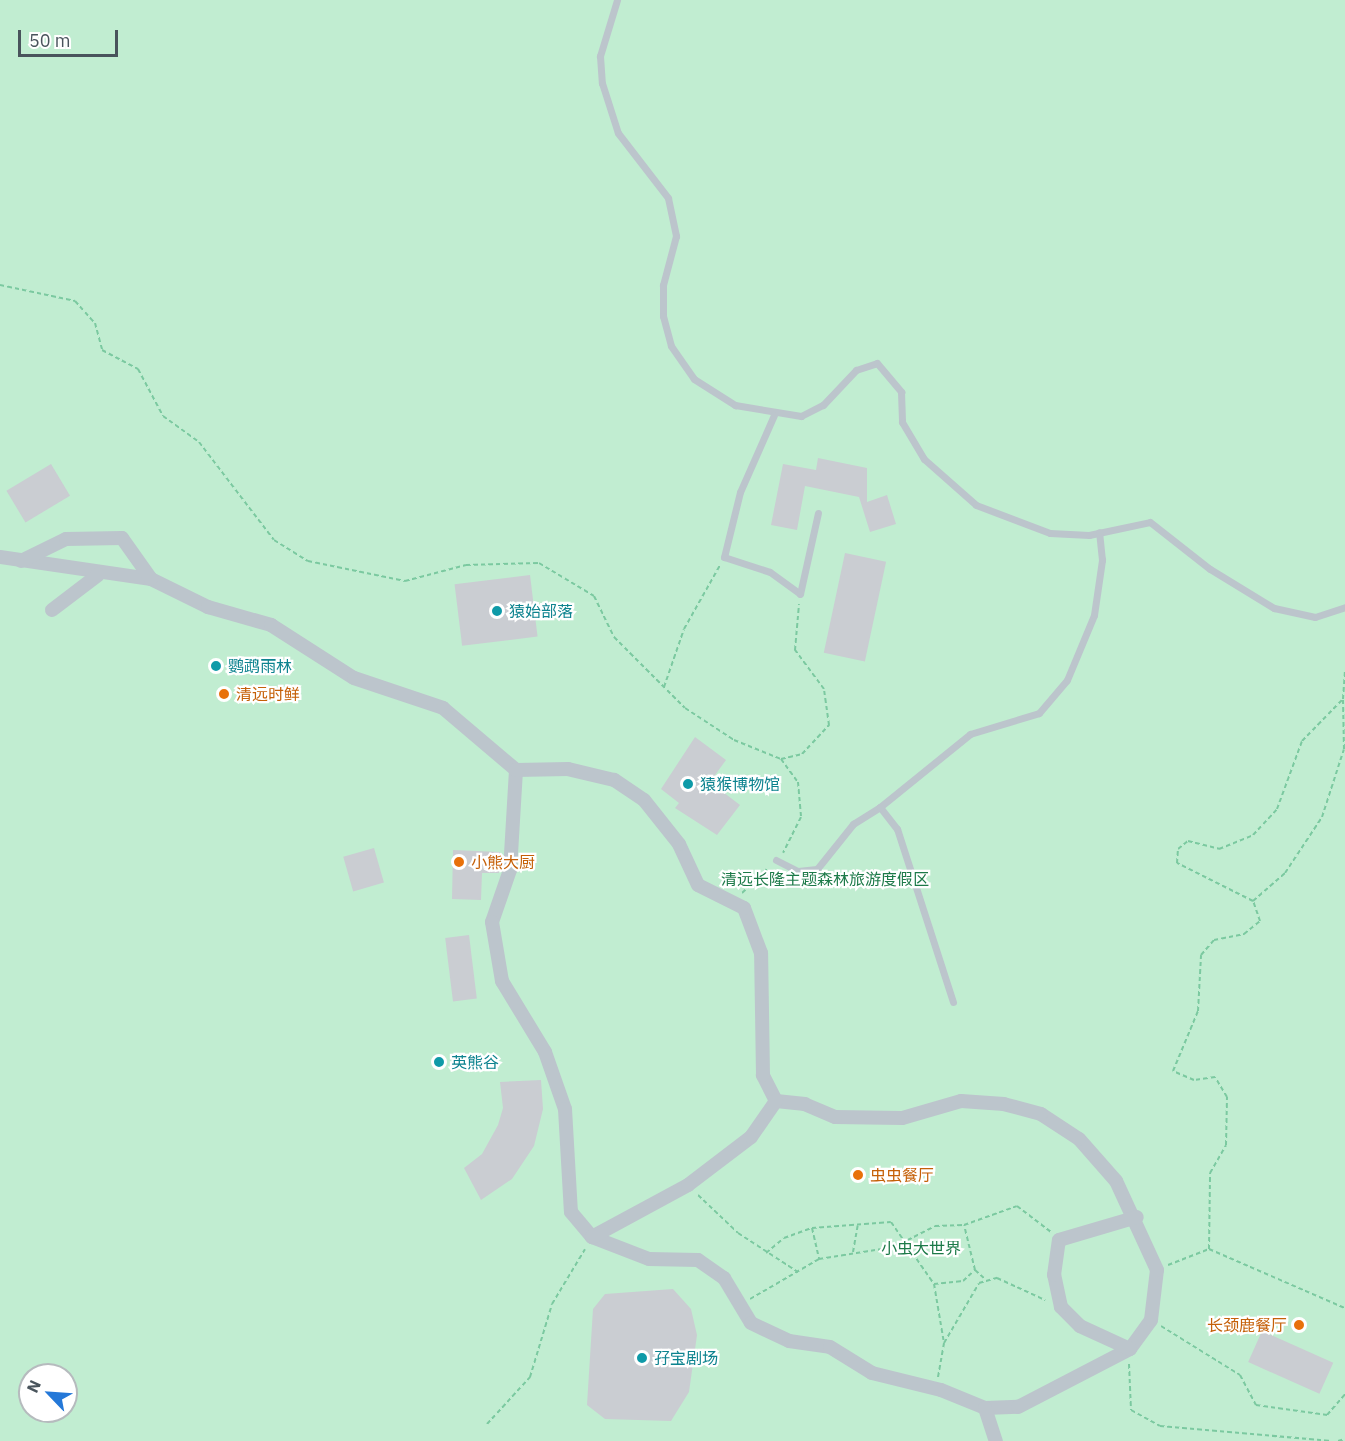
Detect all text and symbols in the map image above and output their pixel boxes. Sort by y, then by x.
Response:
scale bar [21,18,122,56]
text: 50 m [29,29,71,52]
place label: 猿始部落 [509,601,573,621]
marker: 猿始部落 [490,604,504,618]
place label: 鹦鹉雨林 [228,656,292,676]
marker: 鹦鹉雨林 [209,659,223,673]
place label: 清远时鲜 [236,684,300,704]
marker: 清远时鲜 [217,687,231,701]
place label: 猿猴博物馆 [700,774,780,794]
marker: 猿猴博物馆 [681,777,695,791]
place label: 小熊大厨 [471,852,535,872]
marker: 小熊大厨 [452,855,466,869]
park label: 清远长隆主题森林旅游度假区 [721,869,929,889]
place label: 英熊谷 [451,1052,499,1072]
marker: 英熊谷 [432,1055,446,1069]
place label: 虫虫餐厅 [870,1165,934,1185]
marker: 虫虫餐厅 [851,1168,865,1182]
park label: 小虫大世界 [881,1238,961,1258]
place label: 长颈鹿餐厅 [1207,1315,1287,1335]
marker: 长颈鹿餐厅 [1292,1318,1306,1332]
place label: 孖宝剧场 [654,1348,718,1368]
marker: 孖宝剧场 [635,1351,649,1365]
north arrow [18,1363,78,1423]
text: N [22,1377,45,1396]

